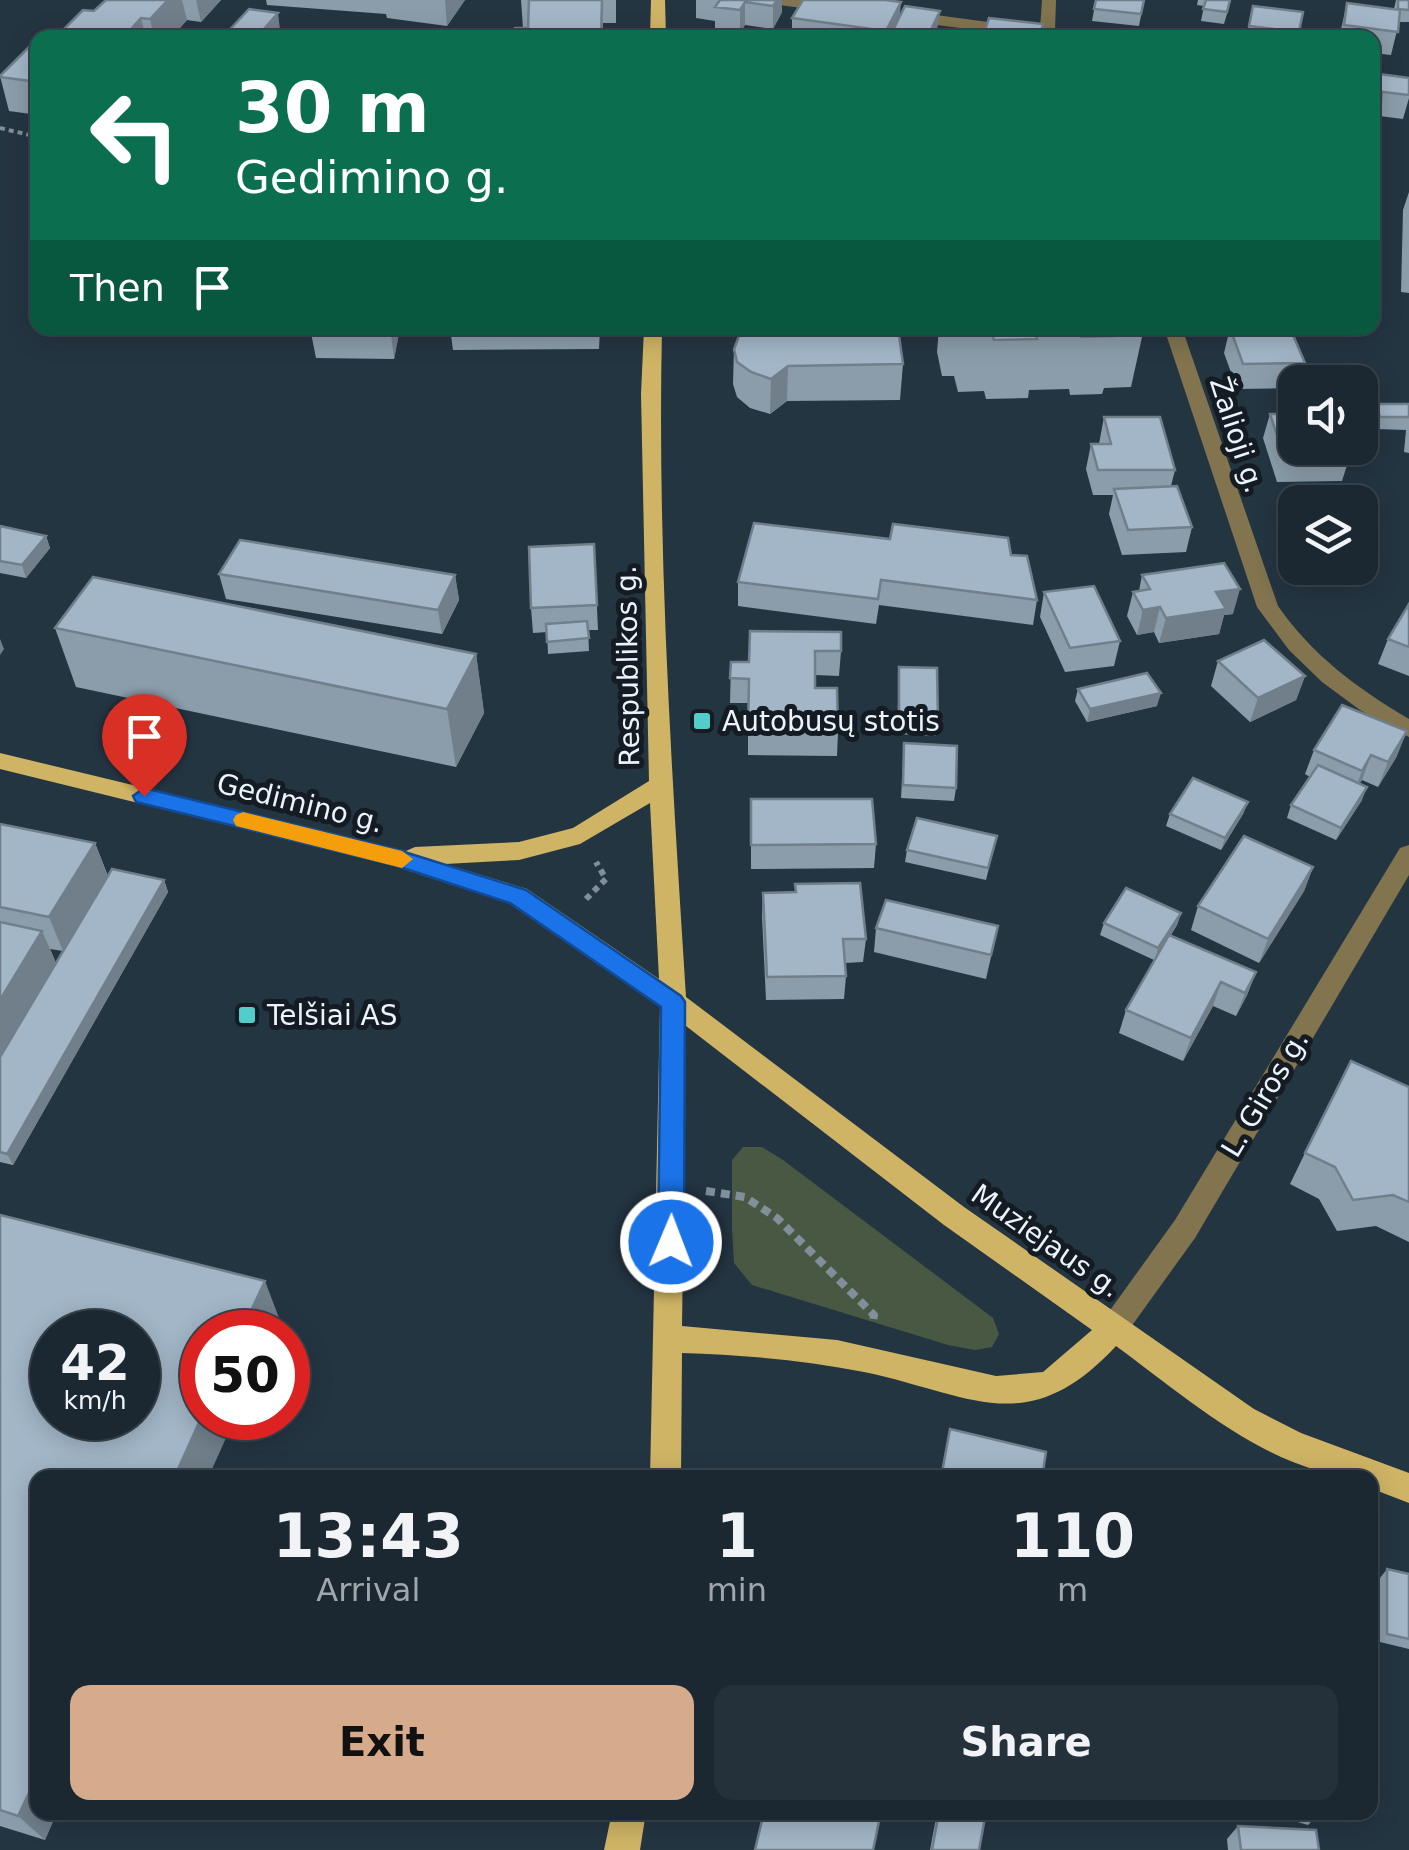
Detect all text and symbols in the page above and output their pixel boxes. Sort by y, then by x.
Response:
text: 30 m [235,67,430,149]
icon: left [70,70,200,200]
text: Gedimino g. [235,151,508,204]
icon: arrive [185,260,240,315]
text: Then [70,266,165,310]
map controls [1278,365,1378,585]
button: sound [1278,365,1378,465]
street label: Žalioji g. [1203,372,1272,497]
button: layers [1278,485,1378,585]
street label: Respublikos g. [610,565,646,767]
pin [102,694,187,797]
place label: Autobusų stotis [722,705,940,738]
icon: arrive [117,709,172,764]
marker: Autobusų stotis [691,710,713,732]
street label: Gedimino g. [214,766,386,840]
place label: Telšiai AS [266,999,397,1032]
marker: Telšiai AS [236,1004,258,1026]
street label: L. Giros g. [1215,1025,1315,1163]
street label: Muziejaus g. [965,1177,1127,1305]
position arrow [619,1190,723,1294]
speed limit sign: 50 [180,1310,310,1440]
text: 42 [60,1334,130,1392]
text: km/h [63,1386,127,1415]
text: 13:43 [273,1501,464,1571]
text: 1 [716,1501,758,1571]
text: 110 [1010,1501,1135,1571]
text: Arrival [316,1571,420,1609]
text: min [707,1571,767,1609]
text: m [1057,1571,1088,1609]
button: Exit [70,1685,694,1800]
button: Share [714,1685,1338,1800]

